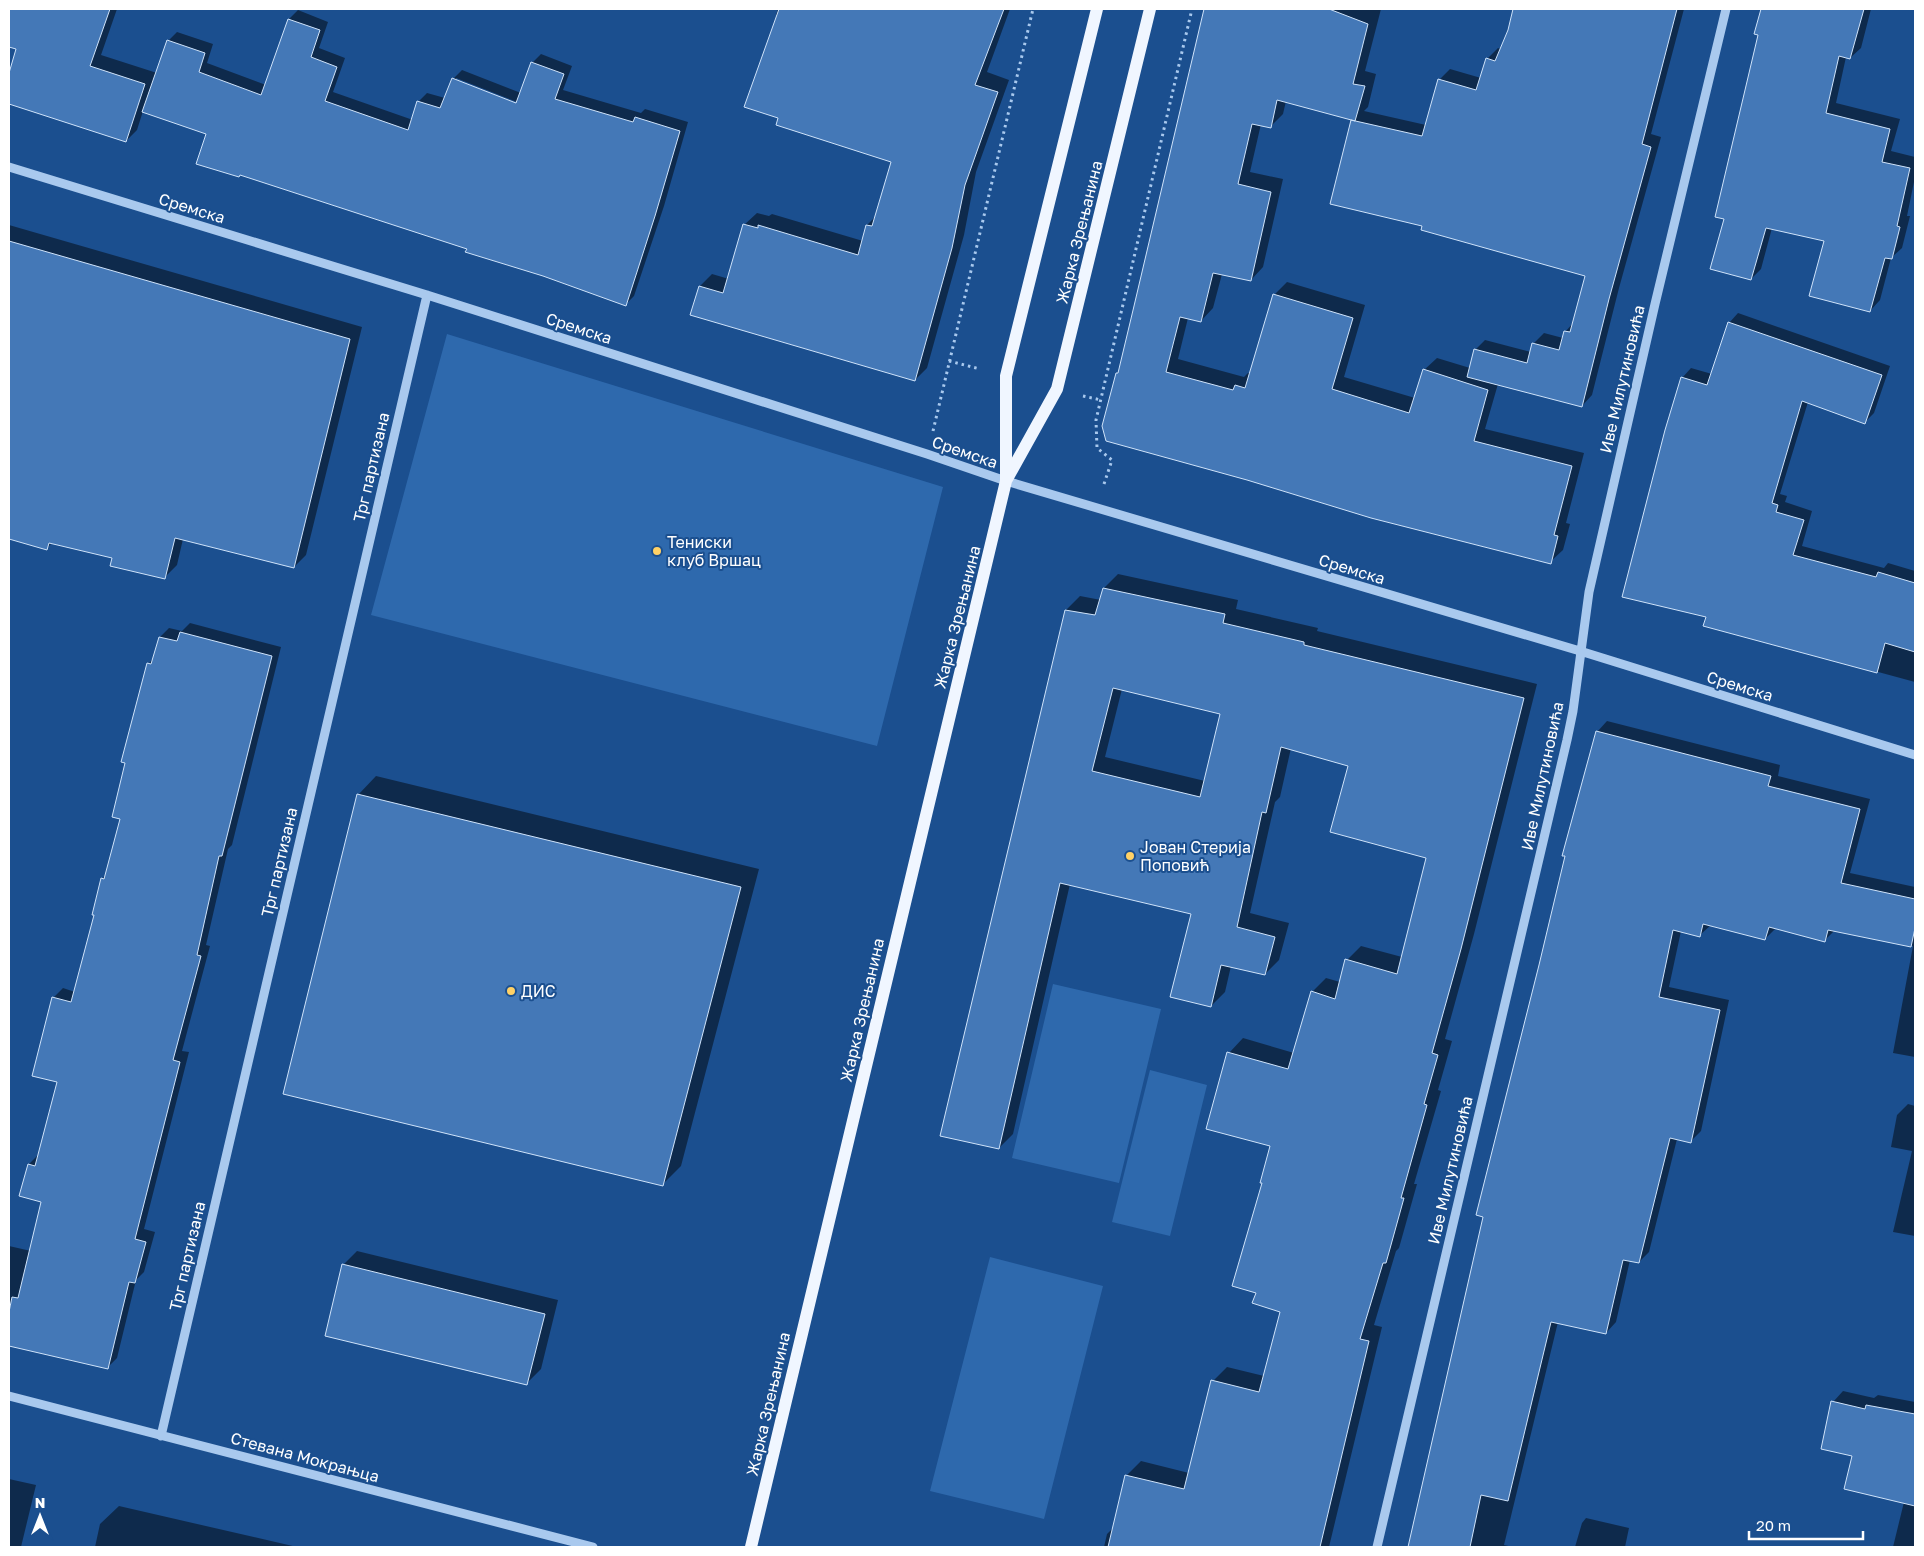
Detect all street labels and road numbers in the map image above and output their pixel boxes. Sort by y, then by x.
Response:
street label: Жарка Зрењанина [1052,158,1106,306]
street label: Сремска [156,188,228,228]
street label: Иве Милутиновића [1595,303,1649,455]
street label: Сремска [543,308,615,348]
street label: Трг партизана [349,410,393,524]
street label: Сремска [929,431,1001,473]
street label: Жарка Зрењанина [930,543,984,691]
street label: Сремска [1316,549,1388,589]
street label: Сремска [1704,666,1776,706]
street label: Иве Милутиновића [1516,700,1568,852]
street label: Трг партизана [257,805,301,919]
street label: Жарка Зрењанина [836,936,888,1084]
street label: Иве Милутиновића [1423,1094,1477,1246]
street label: Трг партизана [165,1199,209,1313]
street label: Жарка Зрењанина [742,1330,794,1478]
street label: Стевана Мокрањца [228,1428,382,1486]

